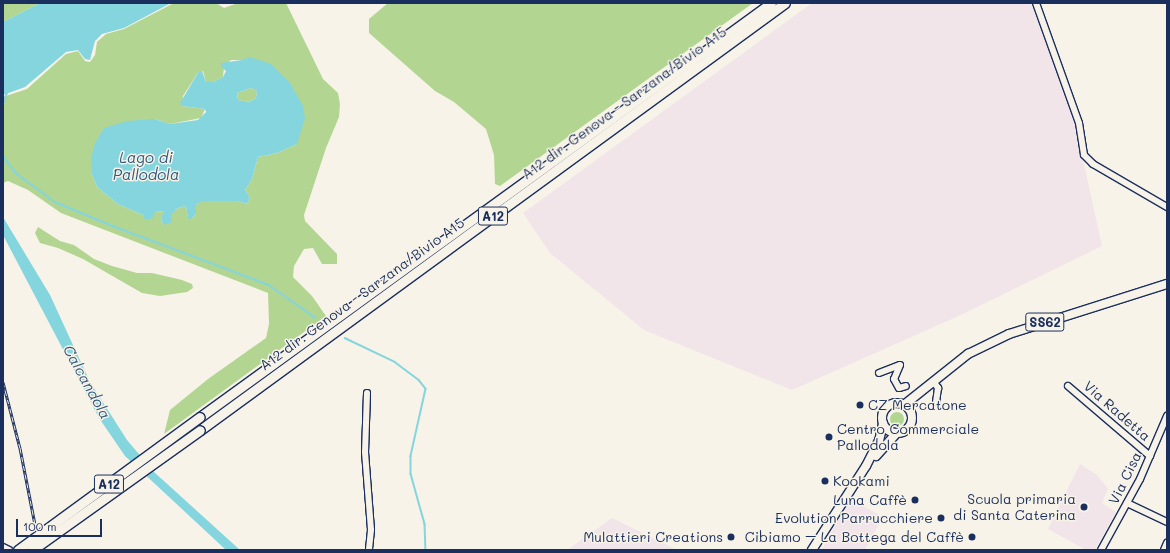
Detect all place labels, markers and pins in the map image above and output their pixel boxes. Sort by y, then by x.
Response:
place label: CZ Mercatone [868,397,967,413]
marker: CZ Mercatone [855,400,865,410]
place label: Centro Commerciale Pallodola [837,421,979,454]
marker: Centro Commerciale Pallodola [824,432,834,442]
place label: Kookami [833,473,890,489]
marker: Kookami [820,476,830,486]
place label: Scuola primaria di Santa Caterina [953,491,1076,524]
place label: Luna Caffè [833,492,907,508]
marker: Luna Caffè [910,495,920,505]
marker: Scuola primaria di Santa Caterina [1079,502,1089,512]
place label: Evolution Parrucchiere [775,510,933,526]
marker: Evolution Parrucchiere [936,513,946,523]
place label: Mulattieri Creations [583,529,723,545]
place label: Cibiamo – La Bottega del Caffè [745,529,964,545]
marker: Mulattieri Creations [726,532,736,542]
marker: Cibiamo – La Bottega del Caffè [967,532,977,542]

